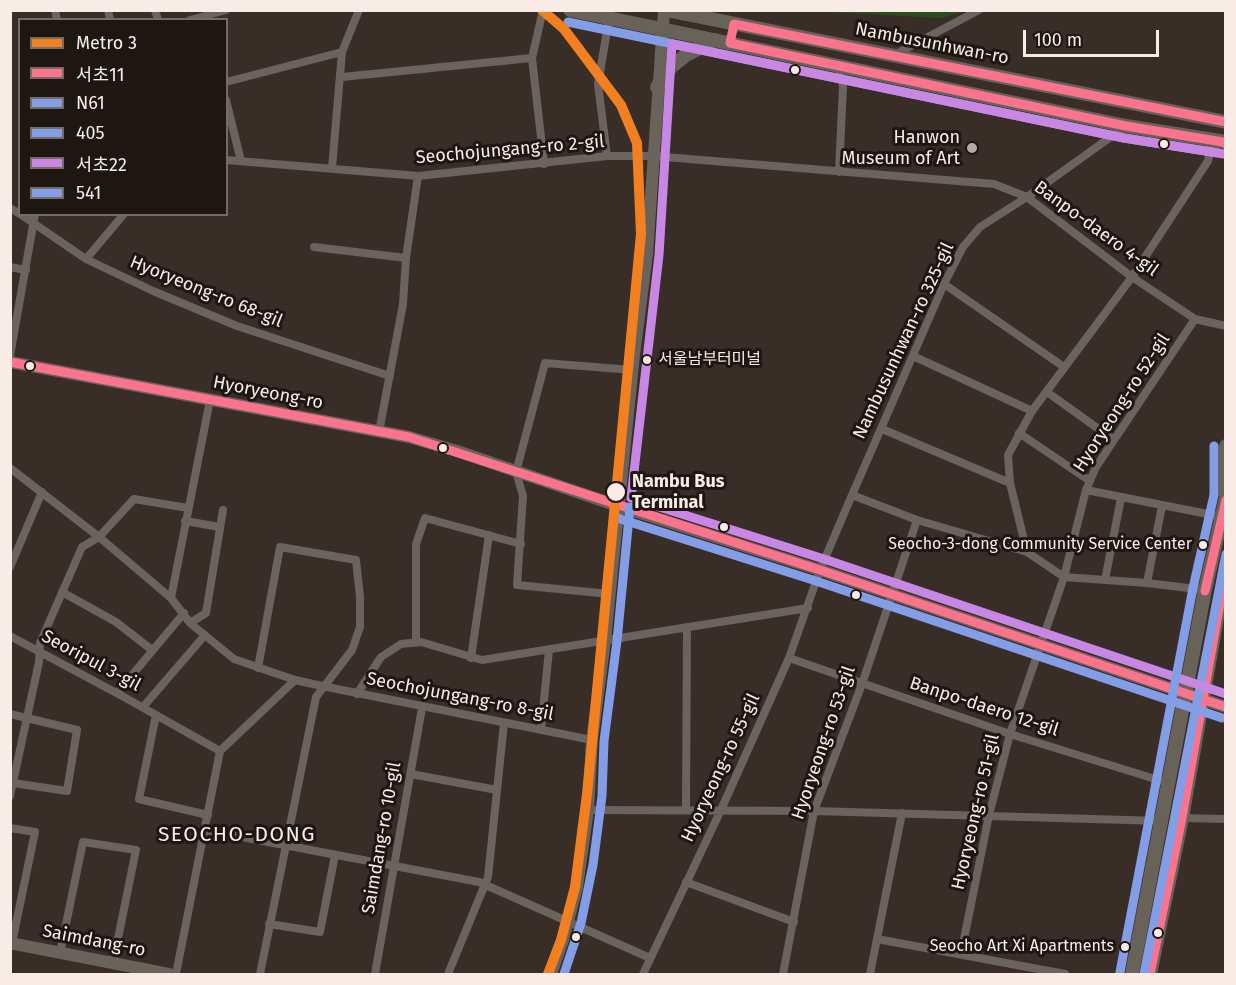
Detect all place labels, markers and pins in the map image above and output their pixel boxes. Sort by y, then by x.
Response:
unlabelled marker [789,64,801,76]
place label: Hanwon Museum of Art [842,127,960,170]
unlabelled marker [1158,138,1170,150]
marker: Hanwon Museum of Art [965,141,979,155]
place label: 서울남부터미널 [658,350,761,370]
marker: 서울남부터미널 [641,354,653,366]
unlabelled marker [24,360,36,372]
unlabelled marker [437,442,449,454]
place label: Nambu Bus Terminal [632,471,724,514]
marker: Nambu Bus Terminal [605,481,627,503]
unlabelled marker [718,521,730,533]
place label: Seocho-3-dong Community Service Center [888,535,1192,555]
marker: Seocho-3-dong Community Service Center [1197,539,1209,551]
unlabelled marker [850,589,862,601]
unlabelled marker [1152,927,1164,939]
unlabelled marker [570,931,582,943]
place label: Seocho Art Xi Apartments [930,937,1114,957]
marker: Seocho Art Xi Apartments [1119,941,1131,953]

